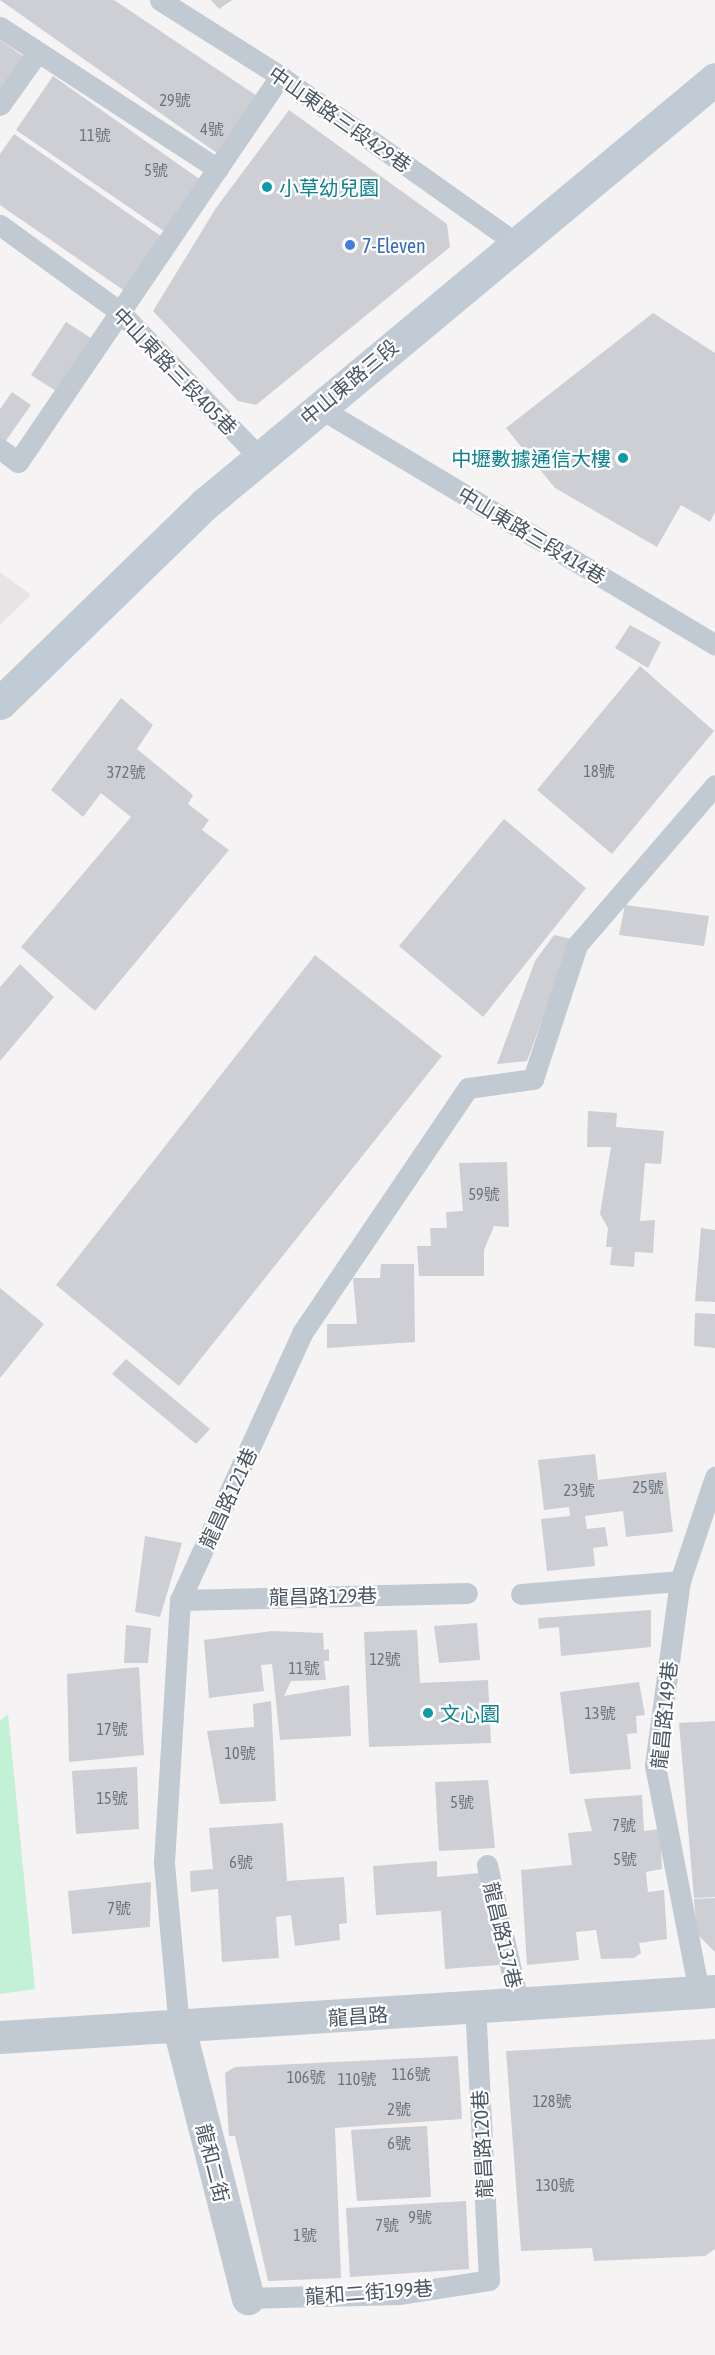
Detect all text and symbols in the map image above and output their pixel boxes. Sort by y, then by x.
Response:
street label: 中山東路三段429巷 [264,61,416,177]
house number: 29號 [159,90,191,110]
house number: 4號 [200,119,224,139]
house number: 11號 [79,125,111,145]
house number: 5號 [144,160,168,180]
place label: 小草幼兒園 [279,175,379,199]
marker: 小草幼兒園 [260,180,274,194]
place label: 7-Eleven [362,233,426,257]
marker: 7-Eleven [343,238,357,252]
street label: 中山東路三段405巷 [108,302,242,440]
street label: 中山東路三段 [295,334,403,430]
place label: 中壢數據通信大樓 [451,446,611,470]
marker: 中壢數據通信大樓 [616,451,630,465]
street label: 中山東路三段414巷 [454,481,610,589]
house number: 18號 [583,761,615,781]
house number: 372號 [107,762,145,782]
house number: 59號 [468,1184,500,1204]
street label: 龍昌路121巷 [194,1444,262,1552]
house number: 25號 [632,1477,664,1497]
house number: 23號 [563,1480,595,1500]
street label: 龍昌路129巷 [269,1583,377,1609]
house number: 12號 [369,1649,401,1669]
house number: 11號 [288,1658,320,1678]
street label: 龍昌路149巷 [646,1660,682,1770]
place label: 文心園 [440,1701,500,1725]
house number: 13號 [584,1703,616,1723]
marker: 文心園 [421,1706,435,1720]
house number: 17號 [96,1719,128,1739]
house number: 10號 [224,1743,256,1763]
house number: 15號 [96,1788,128,1808]
house number: 5號 [450,1792,474,1812]
house number: 7號 [612,1815,636,1835]
house number: 5號 [613,1849,637,1869]
house number: 6號 [229,1852,253,1872]
street label: 龍昌路137巷 [479,1880,527,1990]
house number: 7號 [107,1898,131,1918]
street label: 龍昌路 [327,2002,389,2030]
house number: 116號 [392,2064,430,2084]
house number: 106號 [287,2067,325,2087]
house number: 110號 [338,2069,376,2089]
street label: 龍昌路120巷 [467,2089,497,2199]
house number: 128號 [533,2091,571,2111]
house number: 2號 [387,2099,411,2119]
street label: 龍和二街 [192,2121,234,2205]
house number: 6號 [387,2133,411,2153]
house number: 130號 [536,2175,574,2195]
house number: 9號 [408,2207,432,2227]
house number: 7號 [375,2215,399,2235]
house number: 1號 [293,2225,317,2245]
street label: 龍和二街199巷 [304,2276,434,2308]

